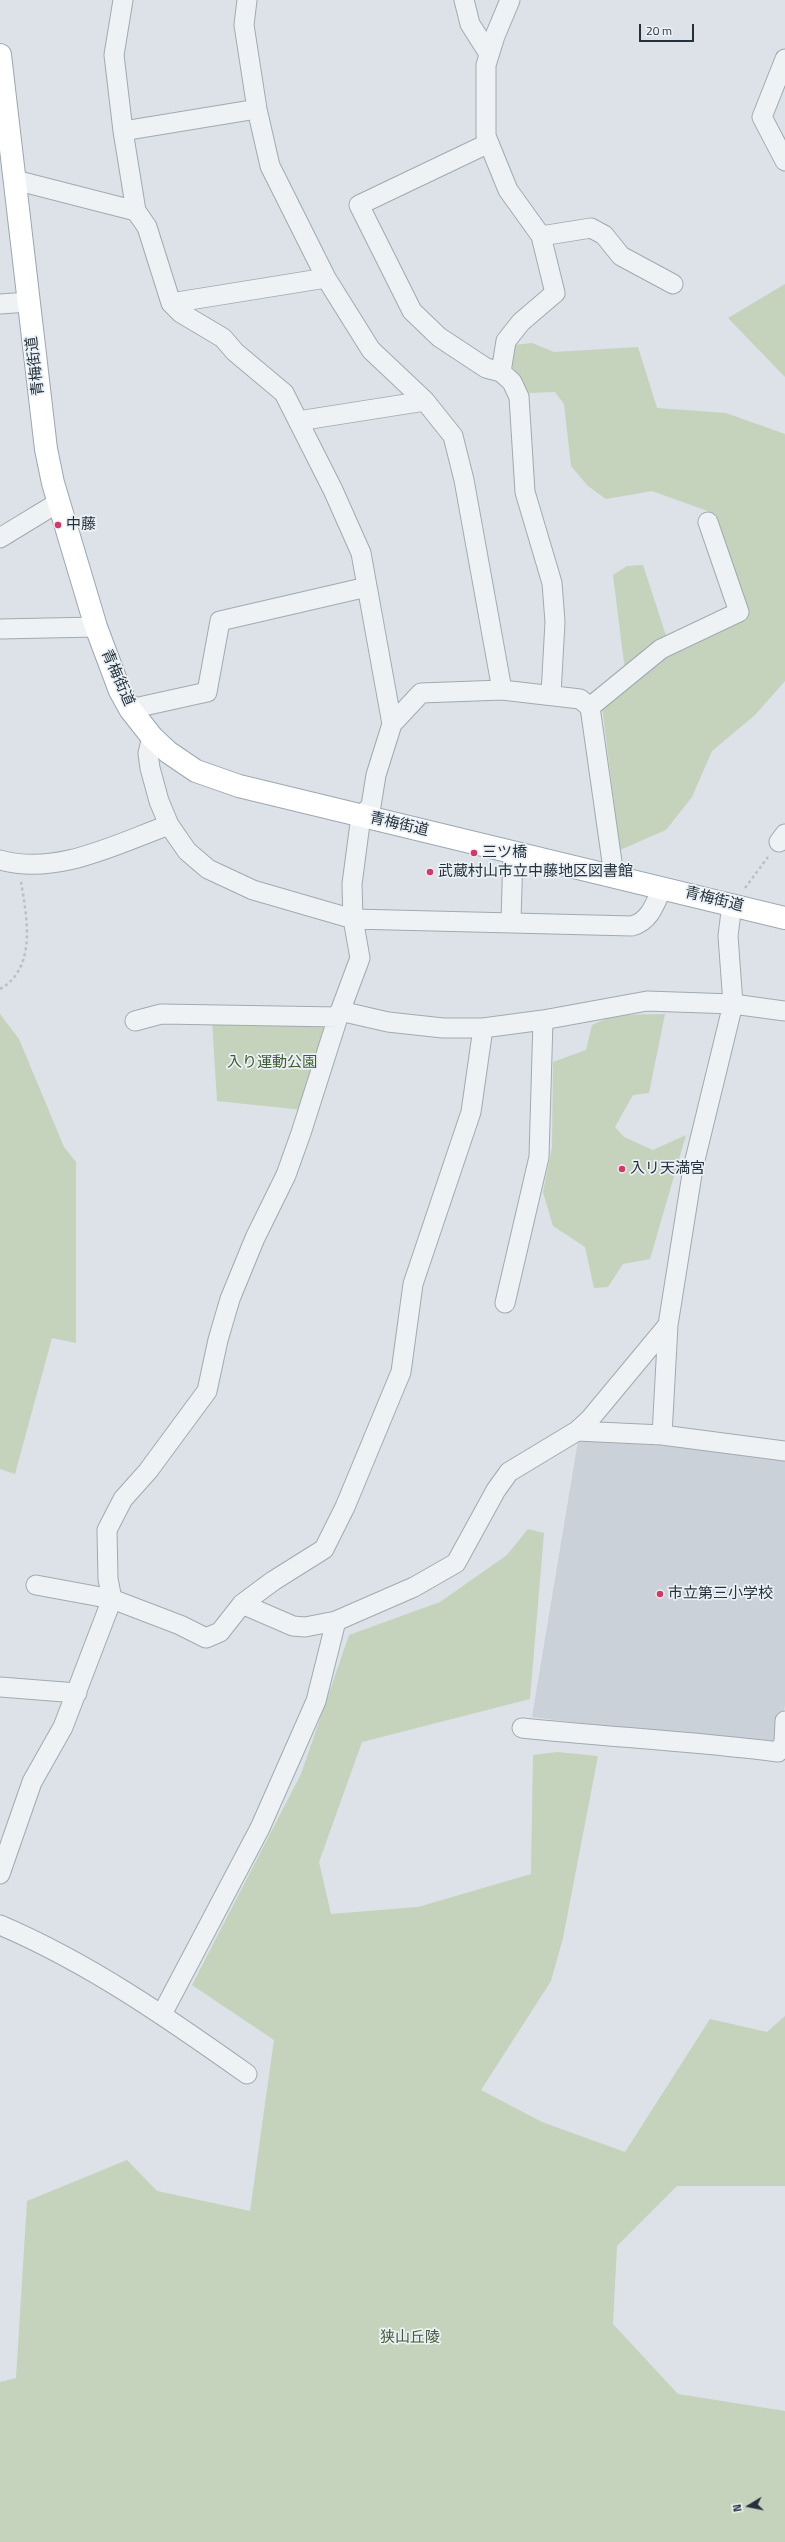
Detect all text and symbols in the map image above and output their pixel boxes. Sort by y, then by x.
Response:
scale bar [641,16,696,42]
text: 20 m [646,21,672,40]
street label: 青梅街道 [23,335,49,397]
place label: 中藤 [66,516,96,534]
marker: 中藤 [53,520,63,530]
street label: 青梅街道 [97,647,137,709]
street label: 青梅街道 [368,809,430,841]
place label: 三ツ橋 [482,844,527,862]
marker: 三ツ橋 [469,848,479,858]
place label: 武蔵村山市立中藤地区図書館 [438,863,633,881]
marker: 武蔵村山市立中藤地区図書館 [425,867,435,877]
street label: 青梅街道 [683,884,745,916]
park label: 入り運動公園 [227,1054,317,1072]
place label: 入リ天満宮 [630,1160,705,1178]
marker: 入リ天満宮 [617,1164,627,1174]
place label: 市立第三小学校 [668,1585,773,1603]
marker: 市立第三小学校 [655,1589,665,1599]
park label: 狭山丘陵 [380,2329,440,2347]
north arrow [729,2486,769,2526]
text: N [729,2503,746,2513]

